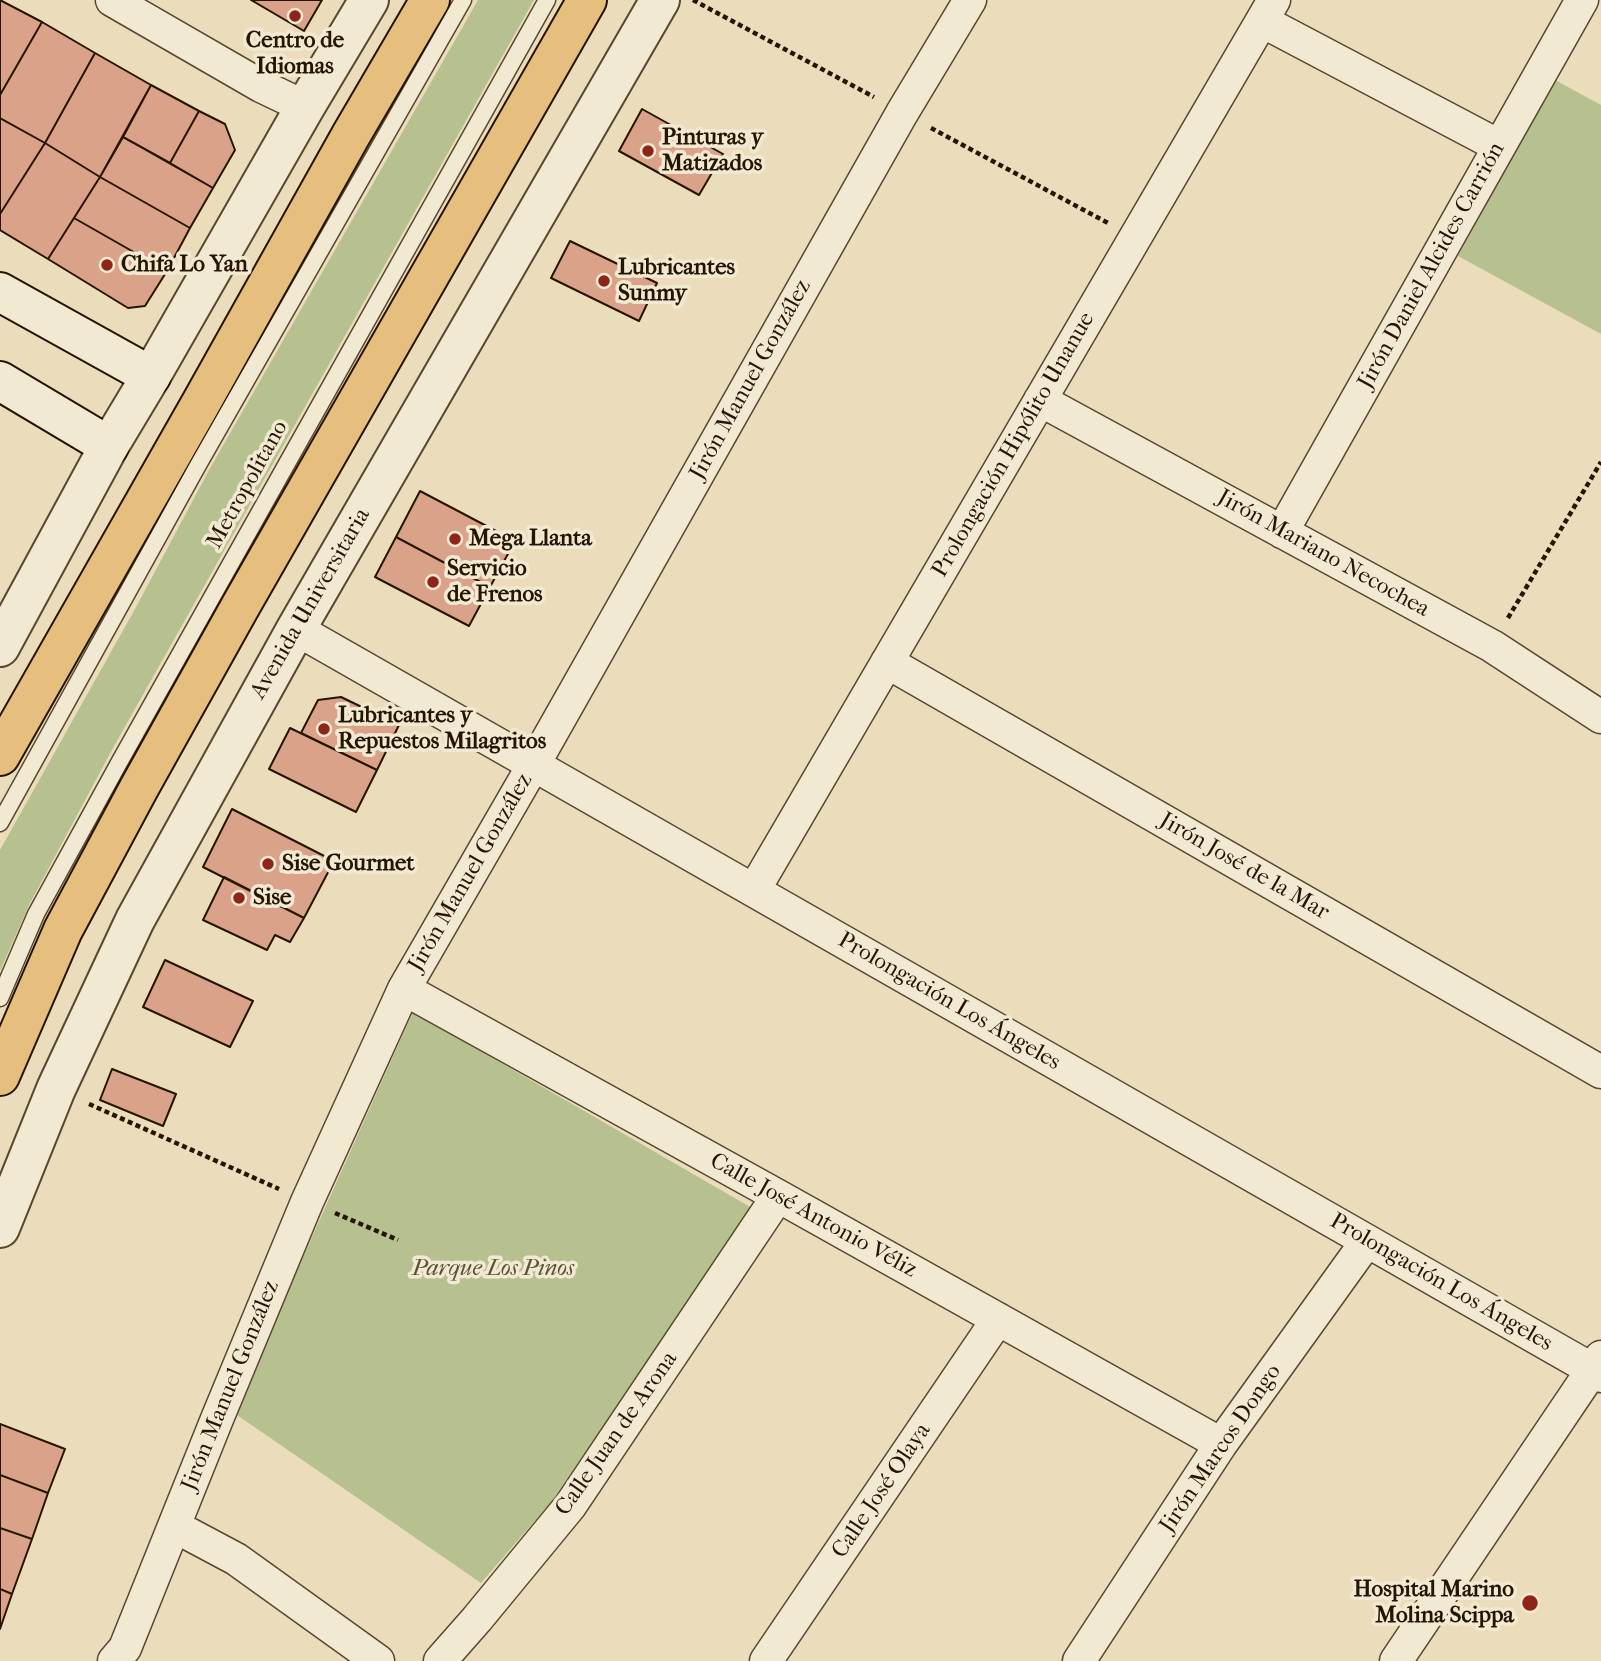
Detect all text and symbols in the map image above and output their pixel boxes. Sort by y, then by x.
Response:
marker: Centro de Idiomas [287,8,303,24]
place label: Centro de Idiomas [246,27,344,81]
place label: Pinturas y Matizados [662,124,763,178]
street label: Jirón Daniel Alcides Carrión [1353,138,1511,394]
marker: Pinturas y Matizados [640,143,656,159]
place label: Chifa Lo Yan [121,251,248,279]
place label: Lubricantes Sunmy [618,254,735,308]
marker: Chifa Lo Yan [99,257,115,273]
marker: Lubricantes Sunmy [596,273,612,289]
street label: Jirón Manuel González [685,275,817,485]
street label: Prolongación Hipólito Unanue [927,308,1101,582]
street label: Metropolitano [201,416,295,554]
street label: Jirón Mariano Necochea [1212,484,1434,624]
street label: Avenida Universitaria [245,504,377,704]
place label: Mega Llanta [469,525,592,553]
marker: Mega Llanta [447,531,463,547]
place label: Servicio de Frenos [447,555,543,609]
marker: Servicio de Frenos [425,574,441,590]
place label: Lubricantes y Repuestos Milagritos [338,702,546,756]
marker: Lubricantes y Repuestos Milagritos [316,721,332,737]
street label: Jirón Manuel González [403,769,539,977]
street label: Jirón José de la Mar [1154,807,1334,927]
place label: Sise Gourmet [282,850,415,878]
marker: Sise Gourmet [260,856,276,872]
place label: Sise [253,884,291,912]
marker: Sise [231,890,247,906]
street label: Prolongación Los Ángeles [833,927,1065,1077]
street label: Calle José Antonio Véliz [705,1148,921,1284]
street label: Prolongación Los Ángeles [1325,1208,1557,1358]
park label: Parque Los Pinos [412,1255,574,1283]
street label: Jirón Manuel González [176,1277,286,1495]
street label: Calle Juan de Arona [550,1347,684,1521]
street label: Jirón Marcos Dongo [1154,1359,1288,1539]
street label: Calle José Olaya [827,1418,937,1564]
place label: Hospital Marino Molina Scippa [1354,1576,1514,1630]
marker: Hospital Marino Molina Scippa [1520,1593,1540,1613]

